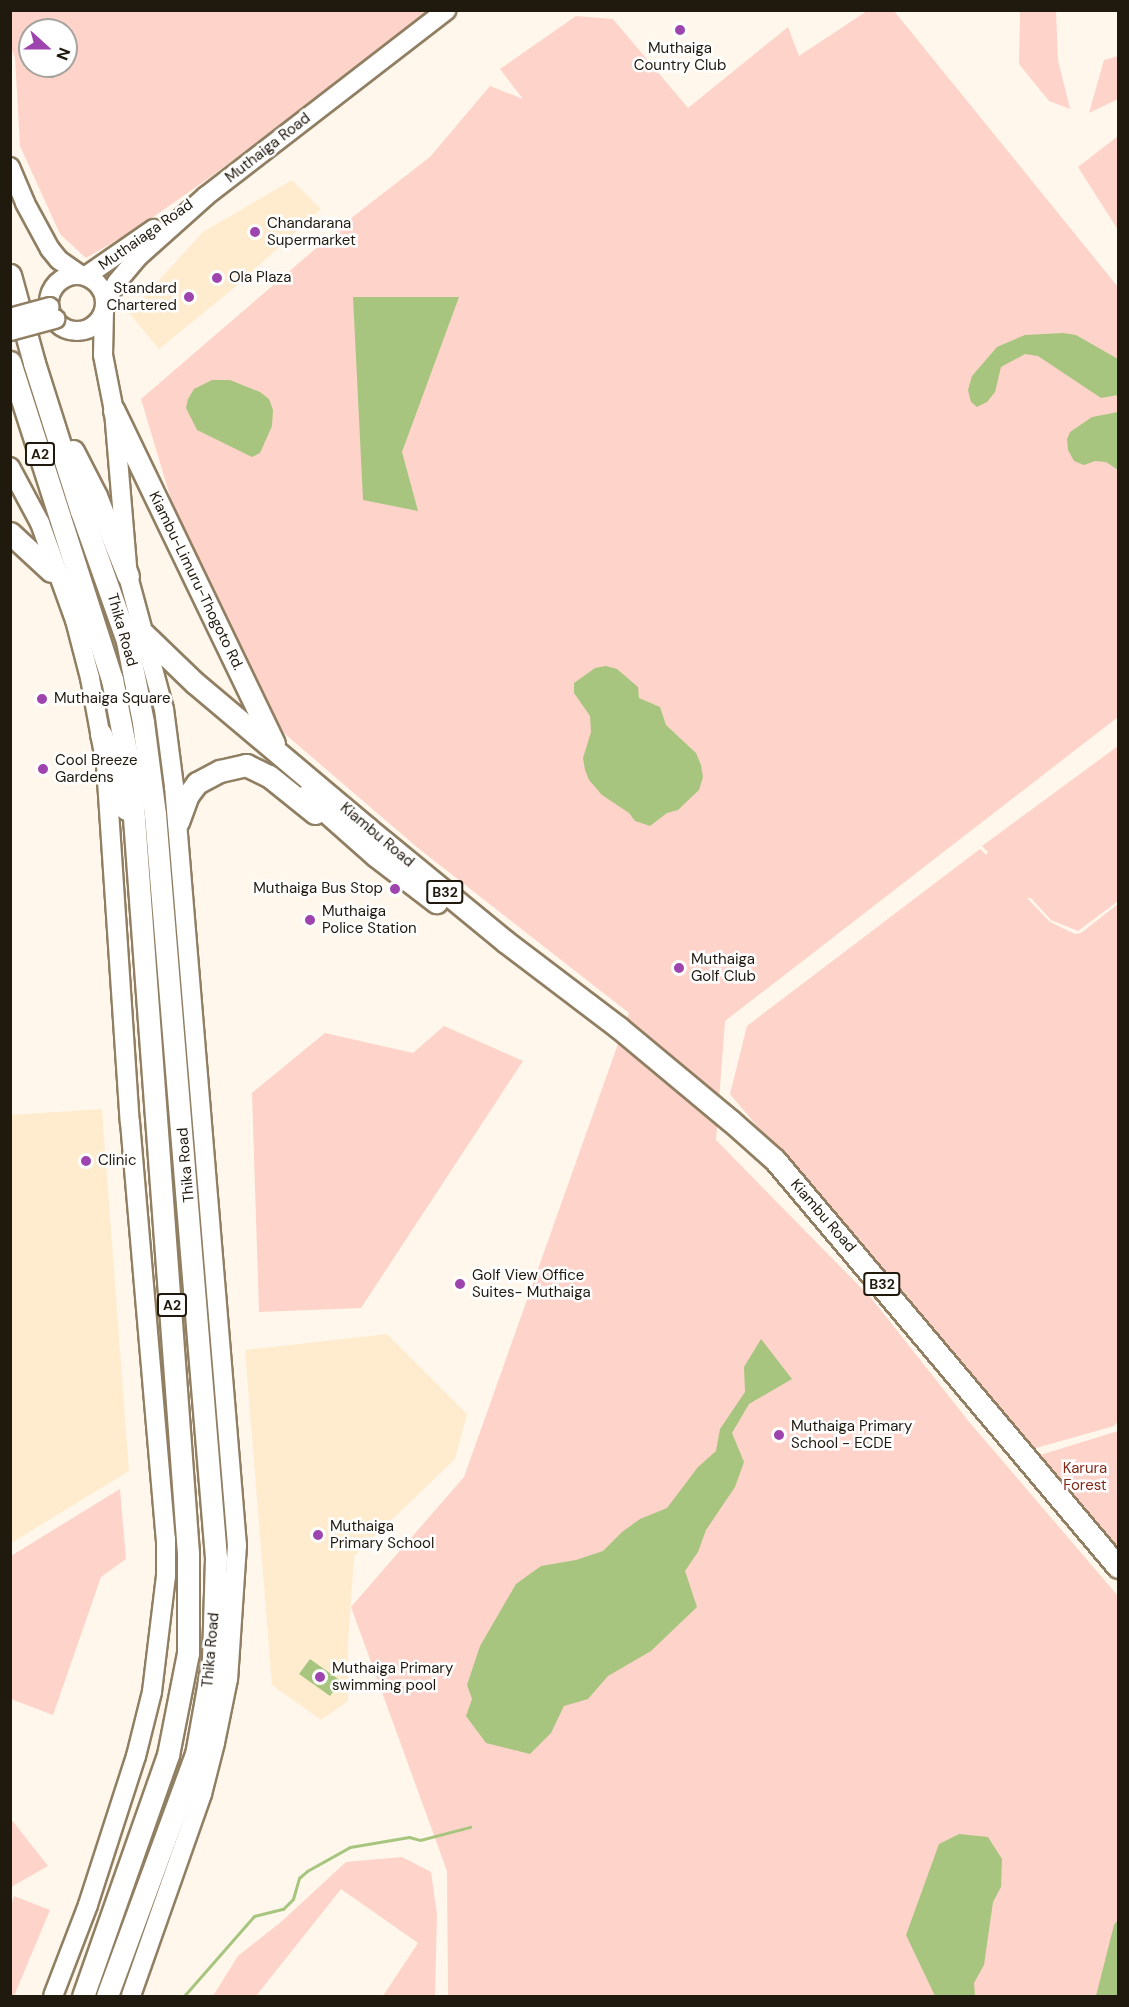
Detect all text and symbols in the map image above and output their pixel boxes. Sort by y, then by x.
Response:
north arrow [18,18,78,78]
marker: Muthaiga Country Club [673,23,687,37]
place label: Muthaiga Country Club [634,39,726,74]
text: N [52,45,75,63]
street label: Muthaiga Road [222,109,314,187]
street label: Muthaiaga Road [95,196,197,274]
place label: Chandarana Supermarket [267,214,356,249]
marker: Chandarana Supermarket [248,225,262,239]
place label: Ola Plaza [229,269,291,287]
marker: Ola Plaza [210,271,224,285]
place label: Standard Chartered [107,279,177,314]
marker: Standard Chartered [182,290,196,304]
road number: A2 [24,443,57,465]
street label: Kiambu-Limuru-Thogoto Rd. [145,489,247,673]
street label: Thika Road [103,591,141,669]
place label: Muthaiga Square [54,690,171,708]
marker: Muthaiga Square [35,692,49,706]
place label: Cool Breeze Gardens [55,751,138,786]
marker: Cool Breeze Gardens [36,762,50,776]
street label: Kiambu Road [336,799,418,871]
place label: Muthaiga Bus Stop [253,880,383,898]
road number: B32 [426,881,464,903]
marker: Muthaiga Bus Stop [388,882,402,896]
place label: Muthaiga Police Station [322,902,417,937]
marker: Muthaiga Police Station [303,913,317,927]
place label: Muthaiga Golf Club [691,950,756,985]
marker: Muthaiga Golf Club [672,961,686,975]
street label: Thika Road [174,1127,198,1203]
place label: Clinic [98,1152,136,1170]
marker: Clinic [79,1154,93,1168]
street label: Kiambu Road [786,1176,860,1256]
place label: Golf View Office Suites- Muthaiga [472,1266,591,1301]
road number: B32 [862,1273,902,1295]
marker: Golf View Office Suites- Muthaiga [453,1277,467,1291]
road number: A2 [156,1294,188,1316]
place label: Muthaiga Primary School - ECDE [791,1417,912,1452]
marker: Muthaiga Primary School - ECDE [772,1428,786,1442]
park label: Karura Forest [1063,1459,1107,1494]
place label: Muthaiga Primary School [330,1517,434,1552]
marker: Muthaiga Primary School [311,1528,325,1542]
street label: Thika Road [199,1612,223,1688]
place label: Muthaiga Primary swimming pool [332,1659,453,1694]
marker: Muthaiga Primary swimming pool [313,1670,327,1684]

